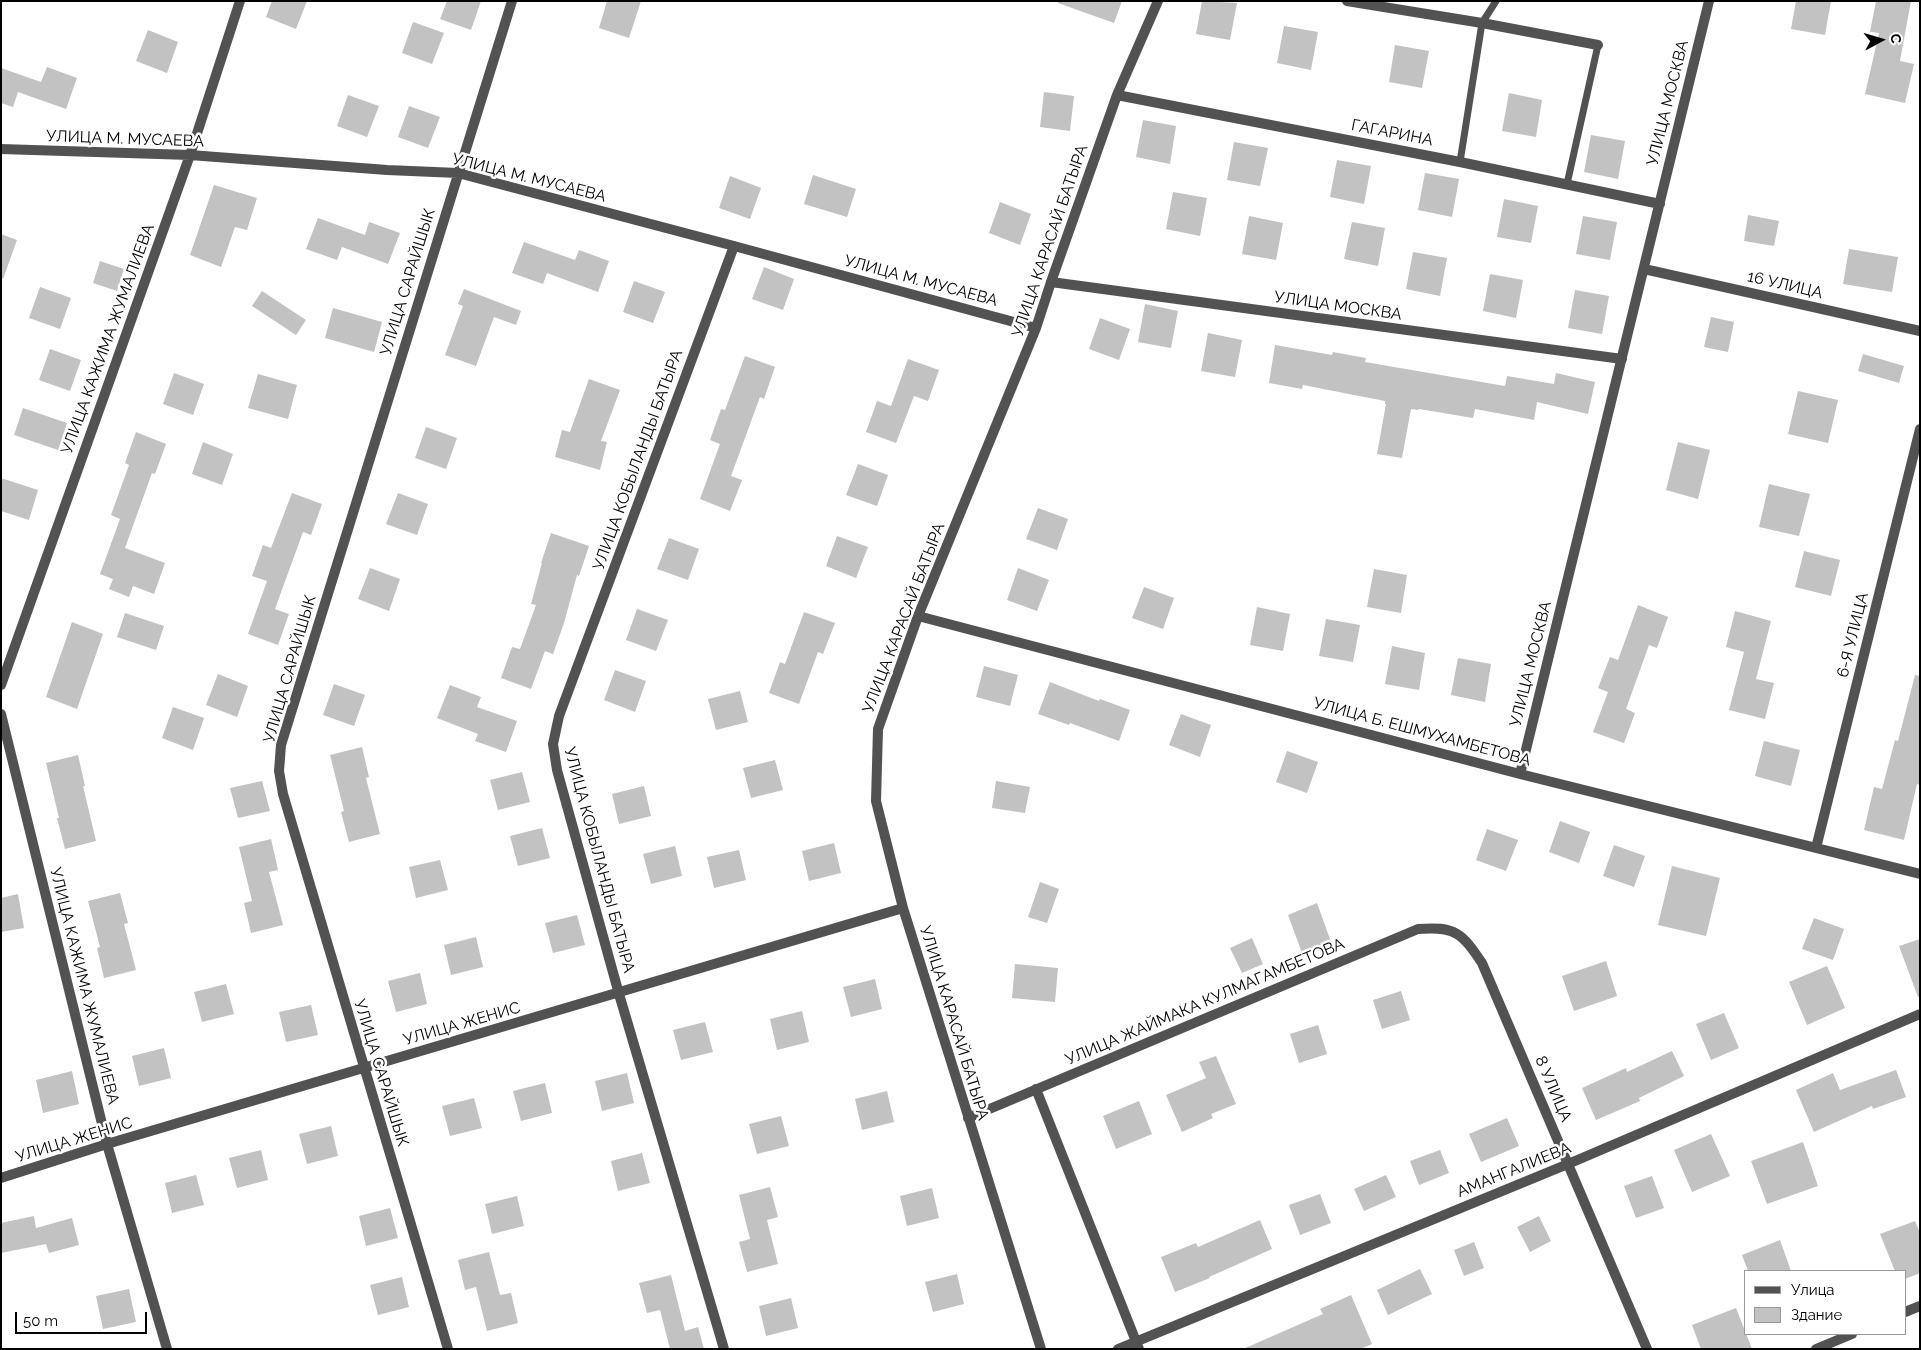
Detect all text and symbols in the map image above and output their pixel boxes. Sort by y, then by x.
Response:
north arrow [1856,15,1906,65]
text: С [1887,33,1904,44]
street label: УЛИЦА МОСКВА [1643,38,1693,168]
street label: ГАГАРИНА [1349,116,1435,150]
street label: УЛИЦА М. МУСАЕВА [46,127,204,151]
street label: УЛИЦА КАРАСАЙ БАТЫРА [1008,142,1092,340]
street label: УЛИЦА М. МУСАЕВА [450,150,608,206]
street label: УЛИЦА САРАЙШЫК [376,206,440,358]
street label: УЛИЦА КАЖИМА ЖУМАЛИЕВА [57,221,159,457]
street label: УЛИЦА М. МУСАЕВА [842,251,1000,311]
street label: 16 УЛИЦА [1745,267,1825,303]
street label: УЛИЦА МОСКВА [1273,288,1403,324]
street label: УЛИЦА КОБЫЛАНДЫ БАТЫРА [589,347,687,573]
street label: УЛИЦА КАРАСАЙ БАТЫРА [859,520,949,716]
street label: 6-Я УЛИЦА [1833,591,1873,679]
street label: УЛИЦА САРАЙШЫК [260,593,320,745]
street label: УЛИЦА МОСКВА [1506,599,1556,729]
street label: УЛИЦА Б. ЕШМУХАМБЕТОВА [1311,694,1533,770]
street label: УЛИЦА КОБЫЛАНДЫ БАТЫРА [560,745,638,975]
street label: УЛИЦА КАЖИМА ЖУМАЛИЕВА [45,866,123,1106]
street label: УЛИЦА КАРАСАЙ БАТЫРА [915,924,993,1122]
street label: УЛИЦА ЖАЙМАКА КУЛМАГАМБЕТОВА [1063,934,1347,1070]
street label: УЛИЦА САРАЙШЫК [349,997,413,1149]
street label: УЛИЦА ЖЕНИС [401,998,523,1050]
street label: 8 УЛИЦА [1531,1053,1575,1125]
street label: УЛИЦА ЖЕНИС [13,1113,135,1167]
street label: АМАНГАЛИЕВА [1454,1138,1574,1202]
legend [1744,1270,1906,1335]
text: Улица [1791,1281,1835,1299]
scale bar [18,1302,150,1334]
text: Здание [1791,1306,1842,1324]
text: 50 m [23,1312,58,1330]

